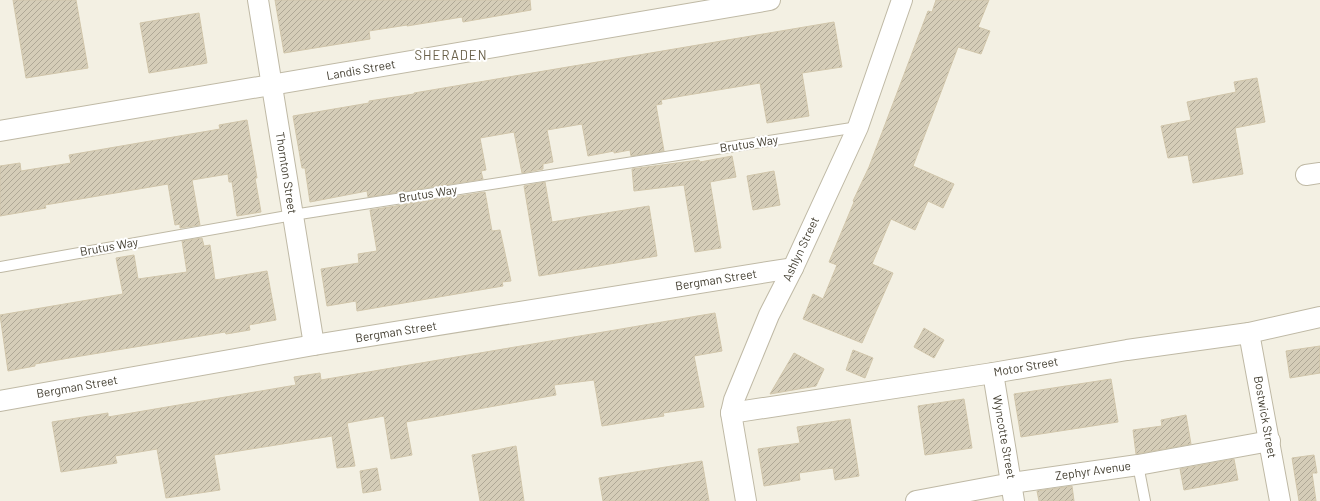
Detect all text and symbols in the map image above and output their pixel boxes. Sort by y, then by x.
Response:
district label: SHERADEN [415,47,487,63]
street label: Landis Street [325,56,396,82]
street label: Thornton Street [274,131,300,215]
street label: Brutus Way [719,131,779,155]
street label: Brutus Way [398,181,458,205]
street label: Ashlyn Street [779,214,821,283]
street label: Brutus Way [79,234,139,258]
street label: Bergman Street [674,266,758,292]
street label: Bergman Street [354,318,438,344]
street label: Motor Street [992,353,1059,379]
street label: Bergman Street [35,372,119,400]
street label: Bostwick Street [1252,375,1280,459]
street label: Wyncotte Street [991,394,1019,480]
street label: Zephyr Avenue [1054,458,1132,482]

